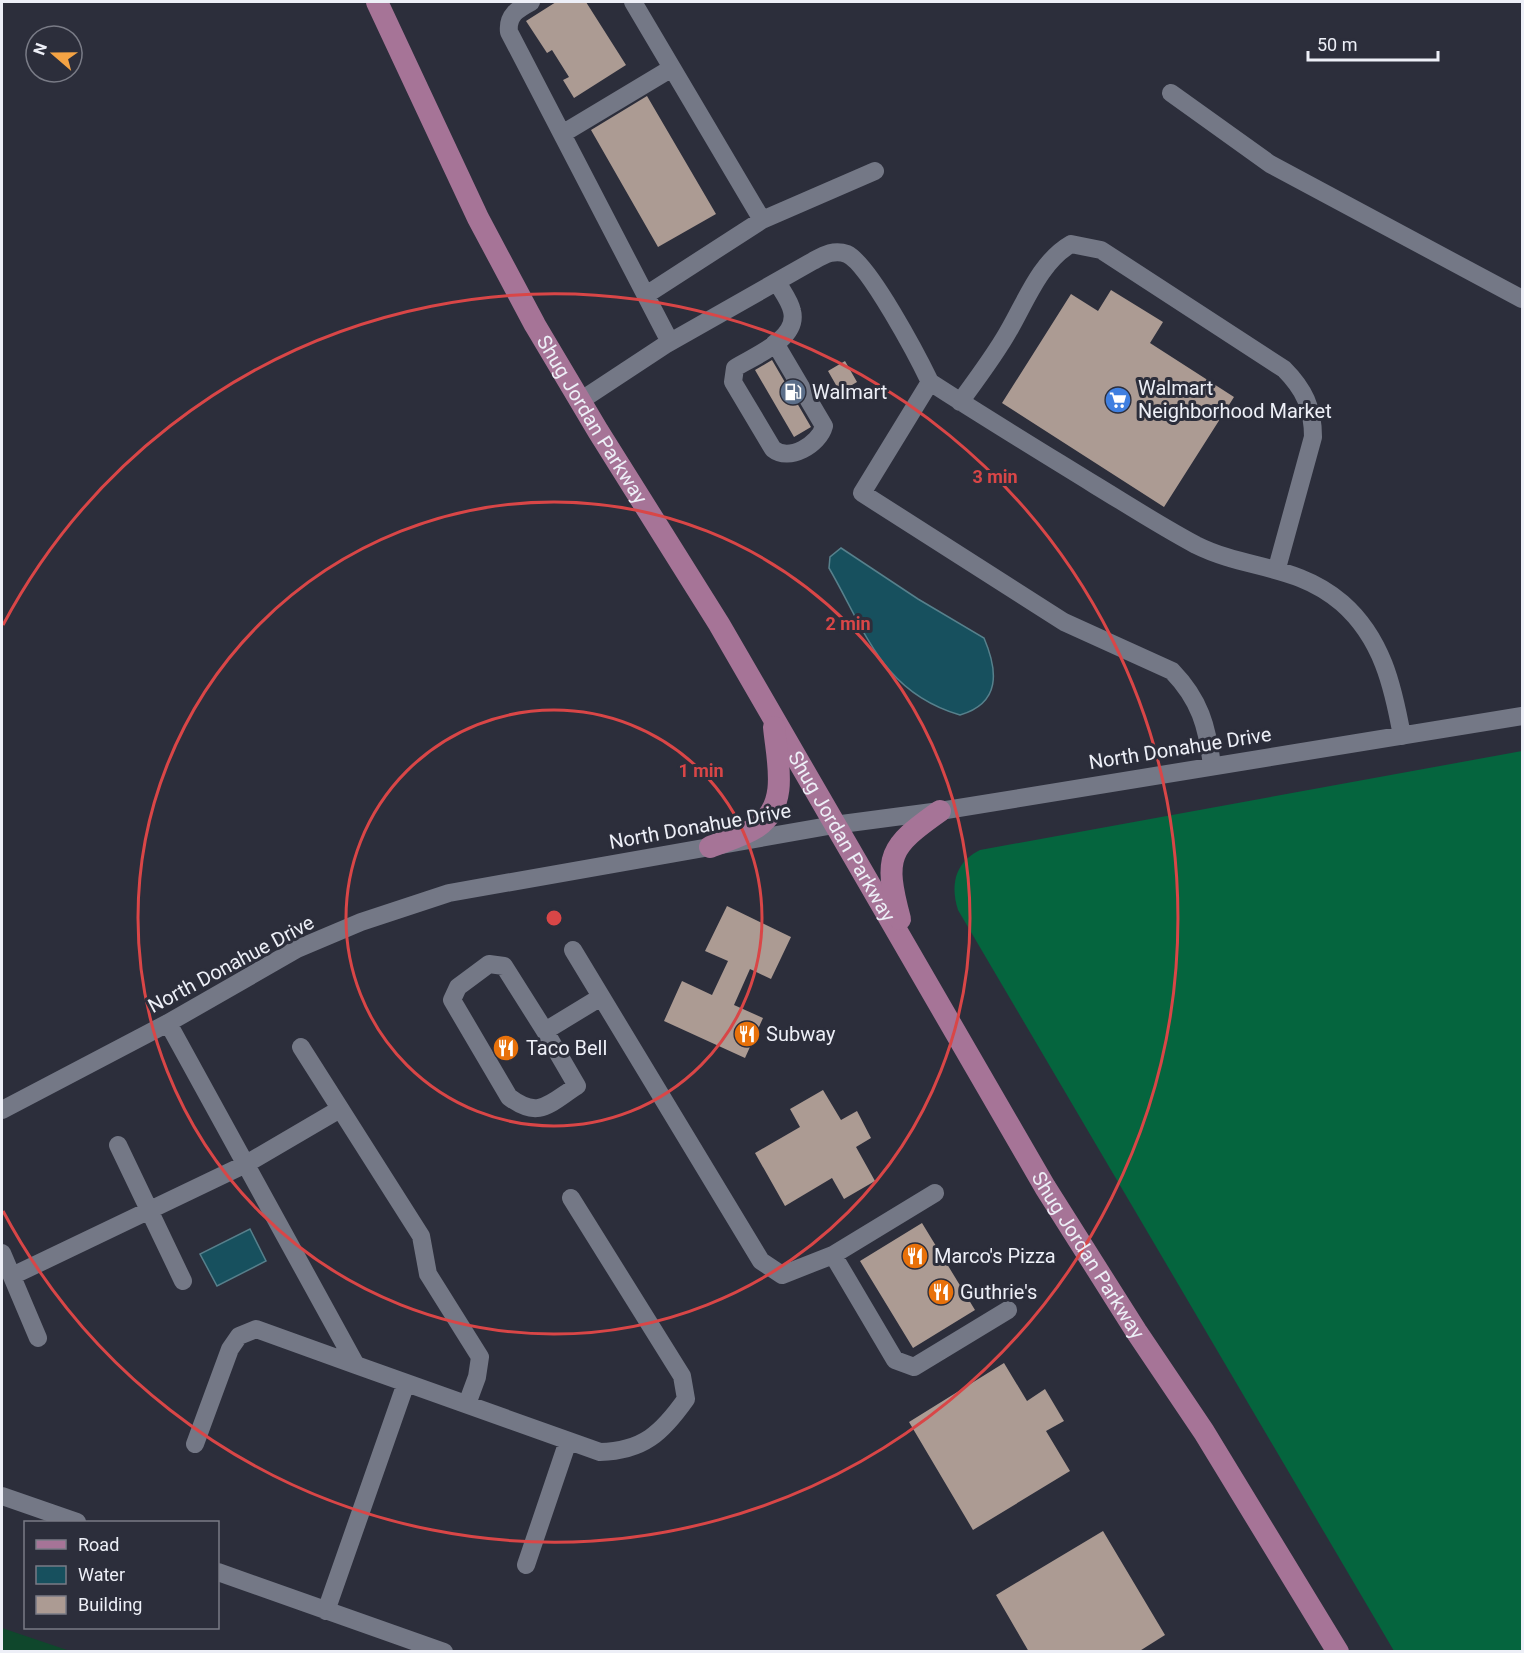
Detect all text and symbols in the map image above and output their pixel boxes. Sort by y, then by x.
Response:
north arrow [24,24,84,84]
scale bar [1308,24,1438,62]
text: 50 m [1317,34,1357,55]
text: N [30,40,51,58]
street label: Shug Jordan Parkway [532,331,653,509]
place label: Walmart Neighborhood Market [1138,376,1332,423]
fuel station icon: Walmart [778,377,808,407]
place label: Walmart [812,380,887,404]
supermarket icon: Walmart Neighborhood Market [1103,385,1133,415]
text: 3 min [972,466,1018,487]
text: 2 min [825,613,871,634]
street label: North Donahue Drive [1087,722,1273,774]
street label: Shug Jordan Parkway [783,747,901,926]
text: 1 min [678,760,724,781]
street label: North Donahue Drive [607,798,793,854]
centre of rings [544,908,564,928]
street label: North Donahue Drive [144,910,318,1018]
restaurant icon: Subway [732,1019,762,1049]
place label: Subway [766,1022,836,1046]
restaurant icon: Taco Bell [491,1033,521,1063]
place label: Taco Bell [526,1036,607,1060]
street label: Shug Jordan Parkway [1027,1167,1150,1344]
restaurant icon: Marco's Pizza [900,1241,930,1271]
place label: Marco's Pizza [934,1244,1056,1268]
restaurant icon: Guthrie's [926,1277,956,1307]
place label: Guthrie's [960,1280,1037,1304]
legend [24,1521,219,1629]
text: Road [78,1534,119,1555]
text: Water [78,1564,125,1585]
text: Building [78,1594,142,1615]

